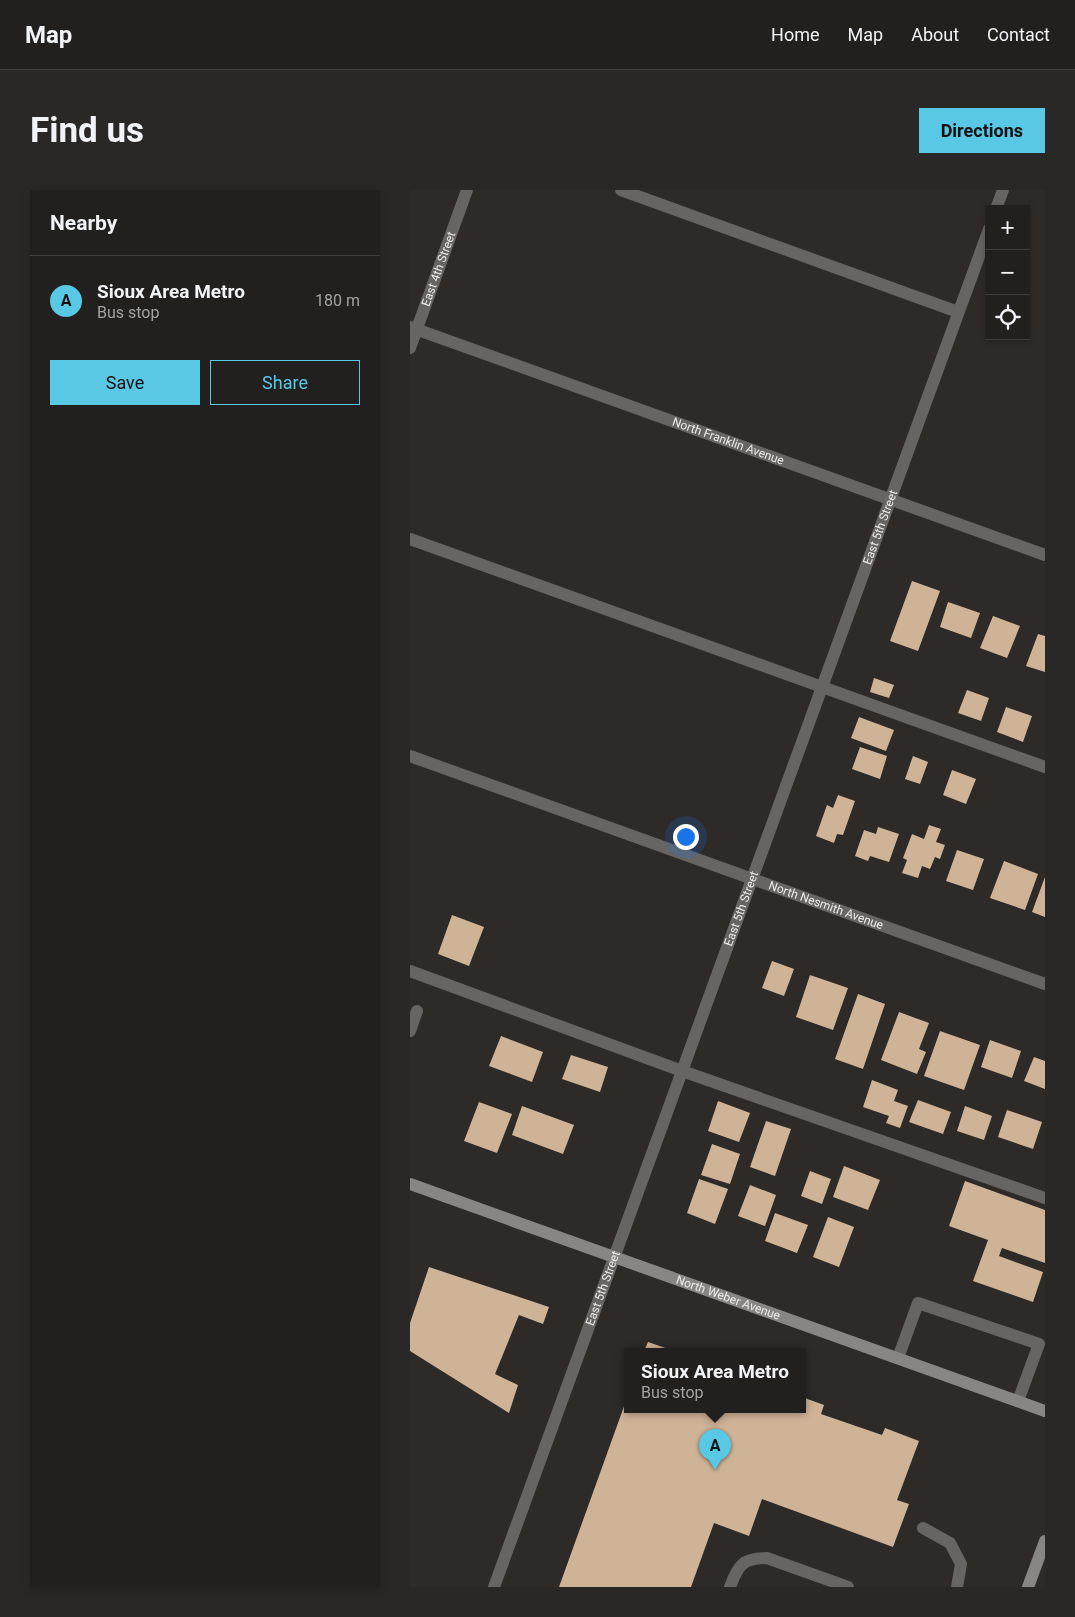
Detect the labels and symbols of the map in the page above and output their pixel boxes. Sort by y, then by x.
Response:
street label: East 4th Street [419,230,458,308]
street label: North Franklin Avenue [670,415,786,468]
street label: East 5th Street [860,488,900,566]
your location [673,824,699,850]
street label: East 5th Street [721,869,761,948]
street label: North Nesmith Avenue [767,878,885,932]
street label: East 5th Street [583,1249,623,1327]
street label: North Weber Avenue [674,1273,782,1323]
pin: A [699,1429,731,1470]

